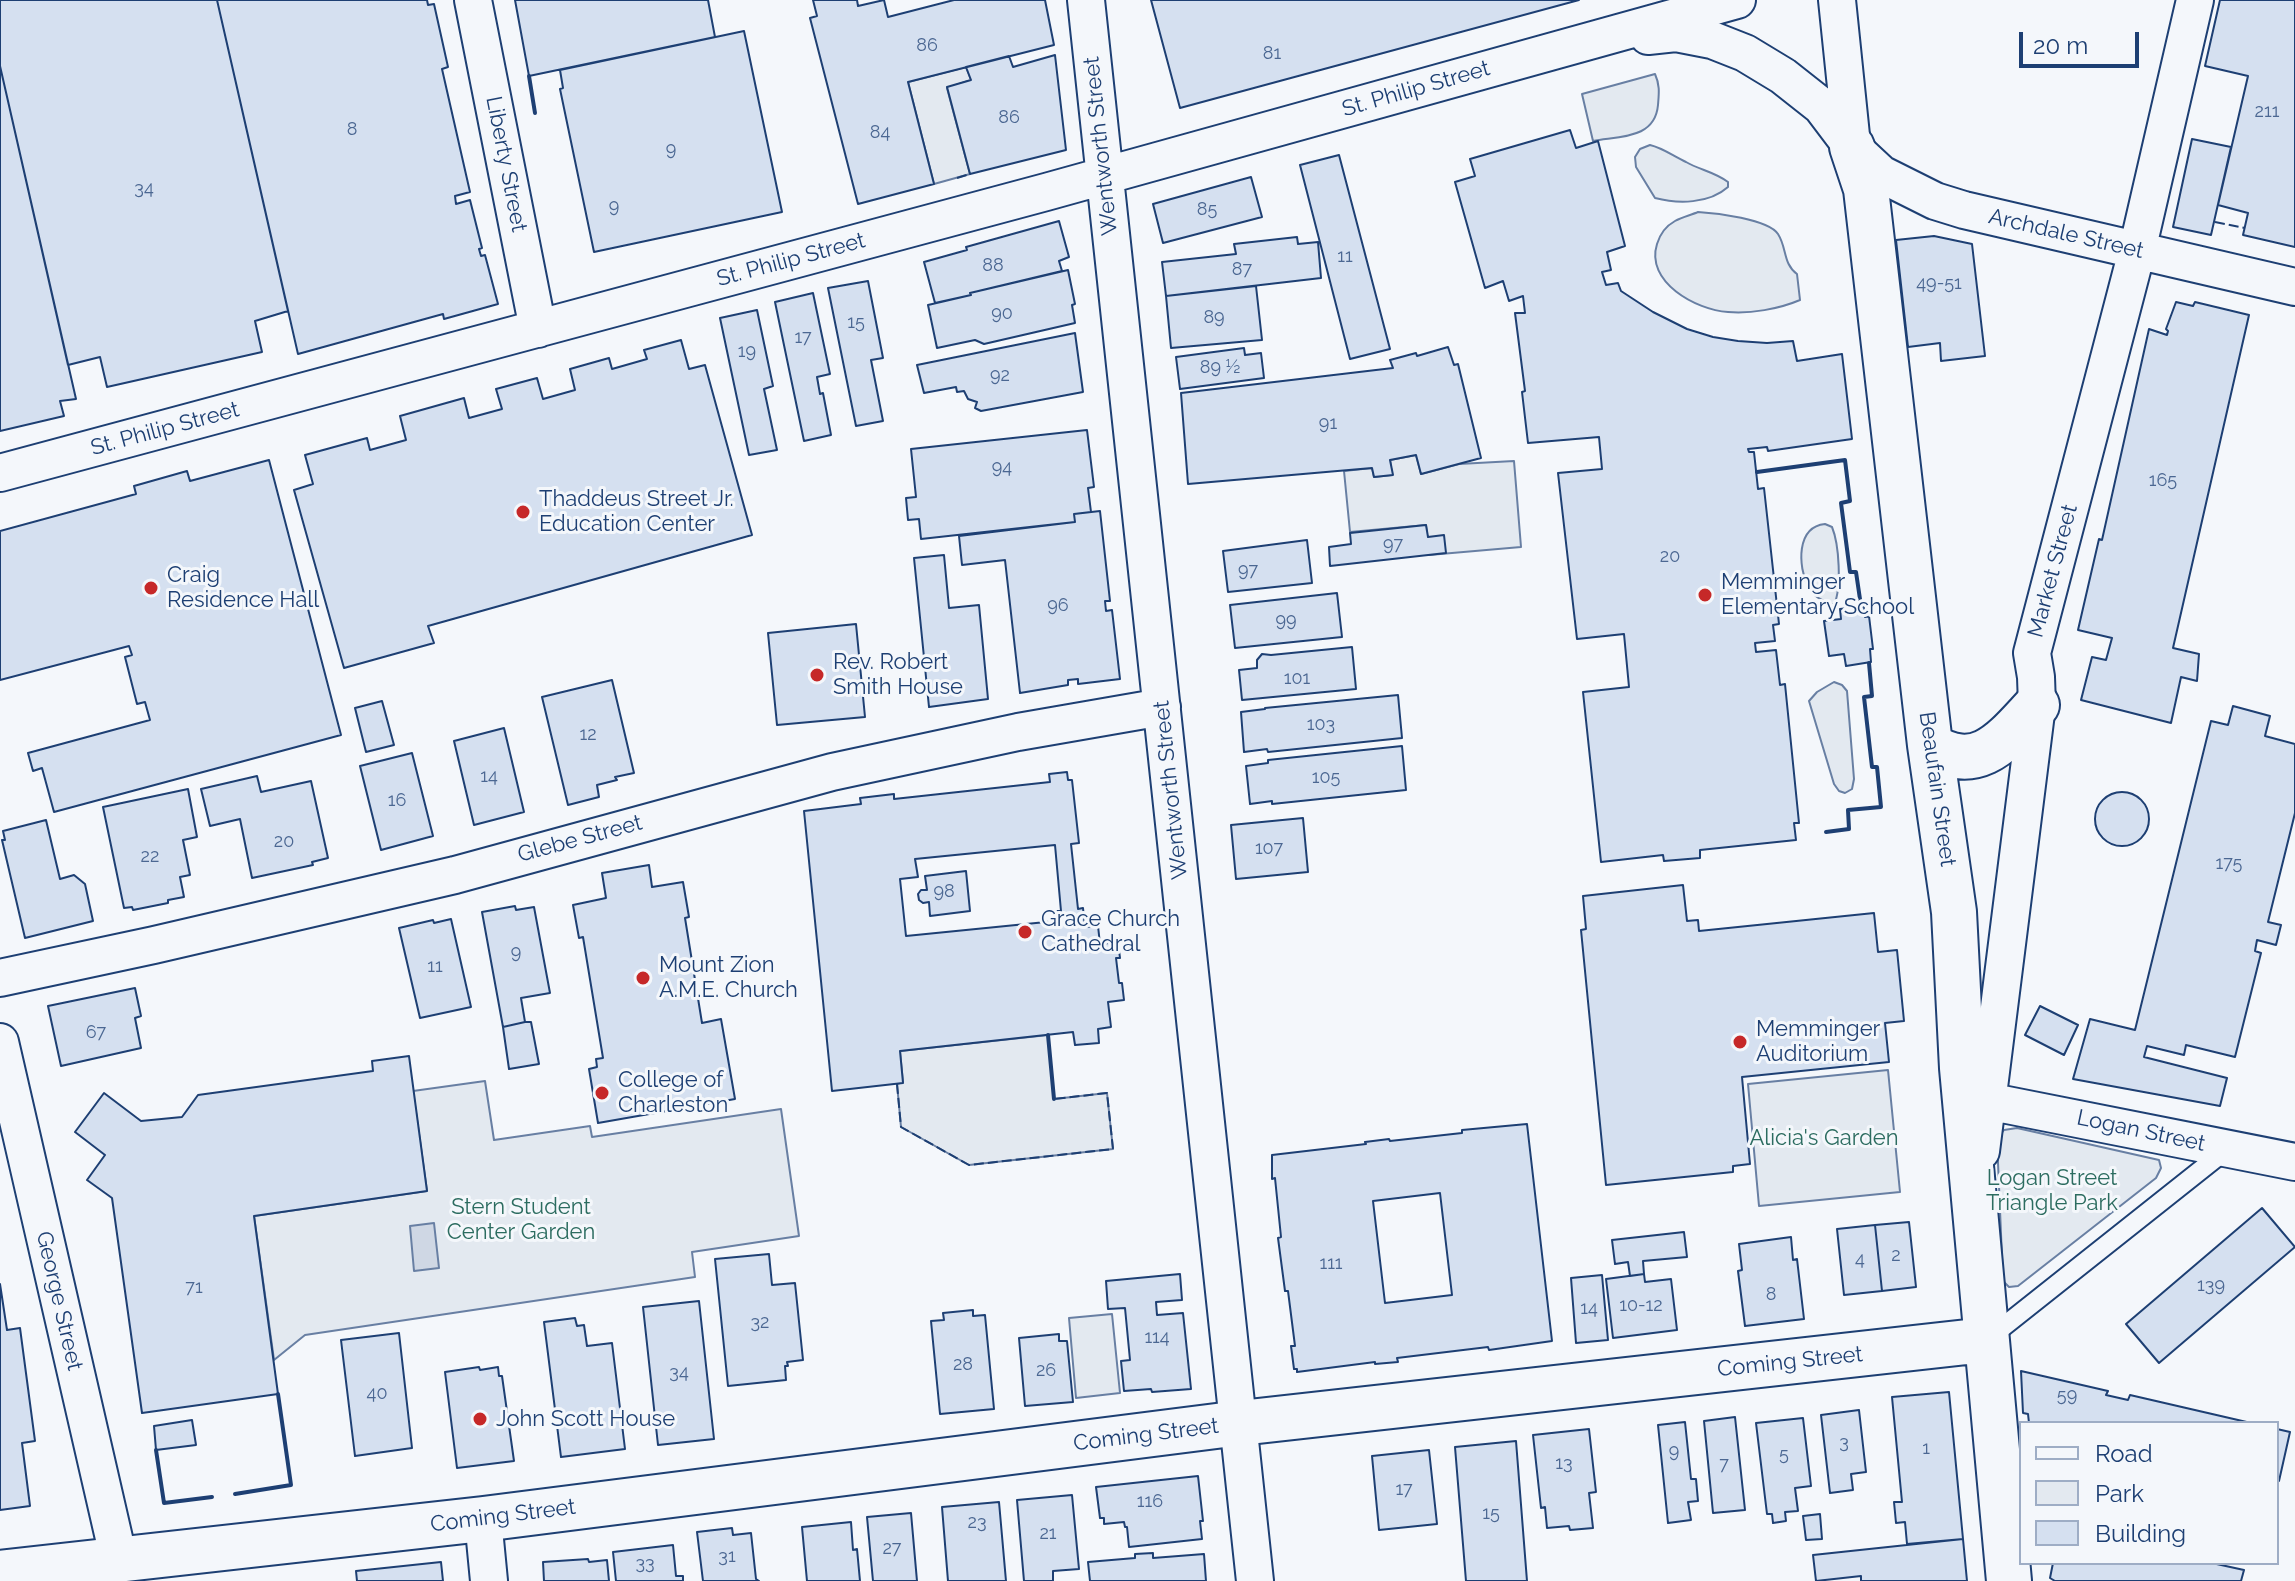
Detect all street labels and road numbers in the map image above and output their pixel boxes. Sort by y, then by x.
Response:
street label: Wentworth Street [1078,55,1124,237]
street label: St. Philip Street [1339,55,1493,123]
street label: Liberty Street [480,94,532,234]
street label: Archdale Street [1986,203,2146,265]
street label: St. Philip Street [714,228,868,292]
street label: St. Philip Street [88,397,242,461]
street label: Market Street [2023,502,2083,640]
street label: Wentworth Street [1148,699,1194,881]
street label: Beaufain Street [1913,710,1961,868]
street label: Glebe Street [515,810,645,868]
street label: Logan Street [2074,1105,2208,1157]
street label: George Street [30,1229,88,1373]
street label: Coming Street [1716,1341,1864,1383]
street label: Coming Street [1072,1413,1220,1457]
street label: Coming Street [429,1494,577,1538]

